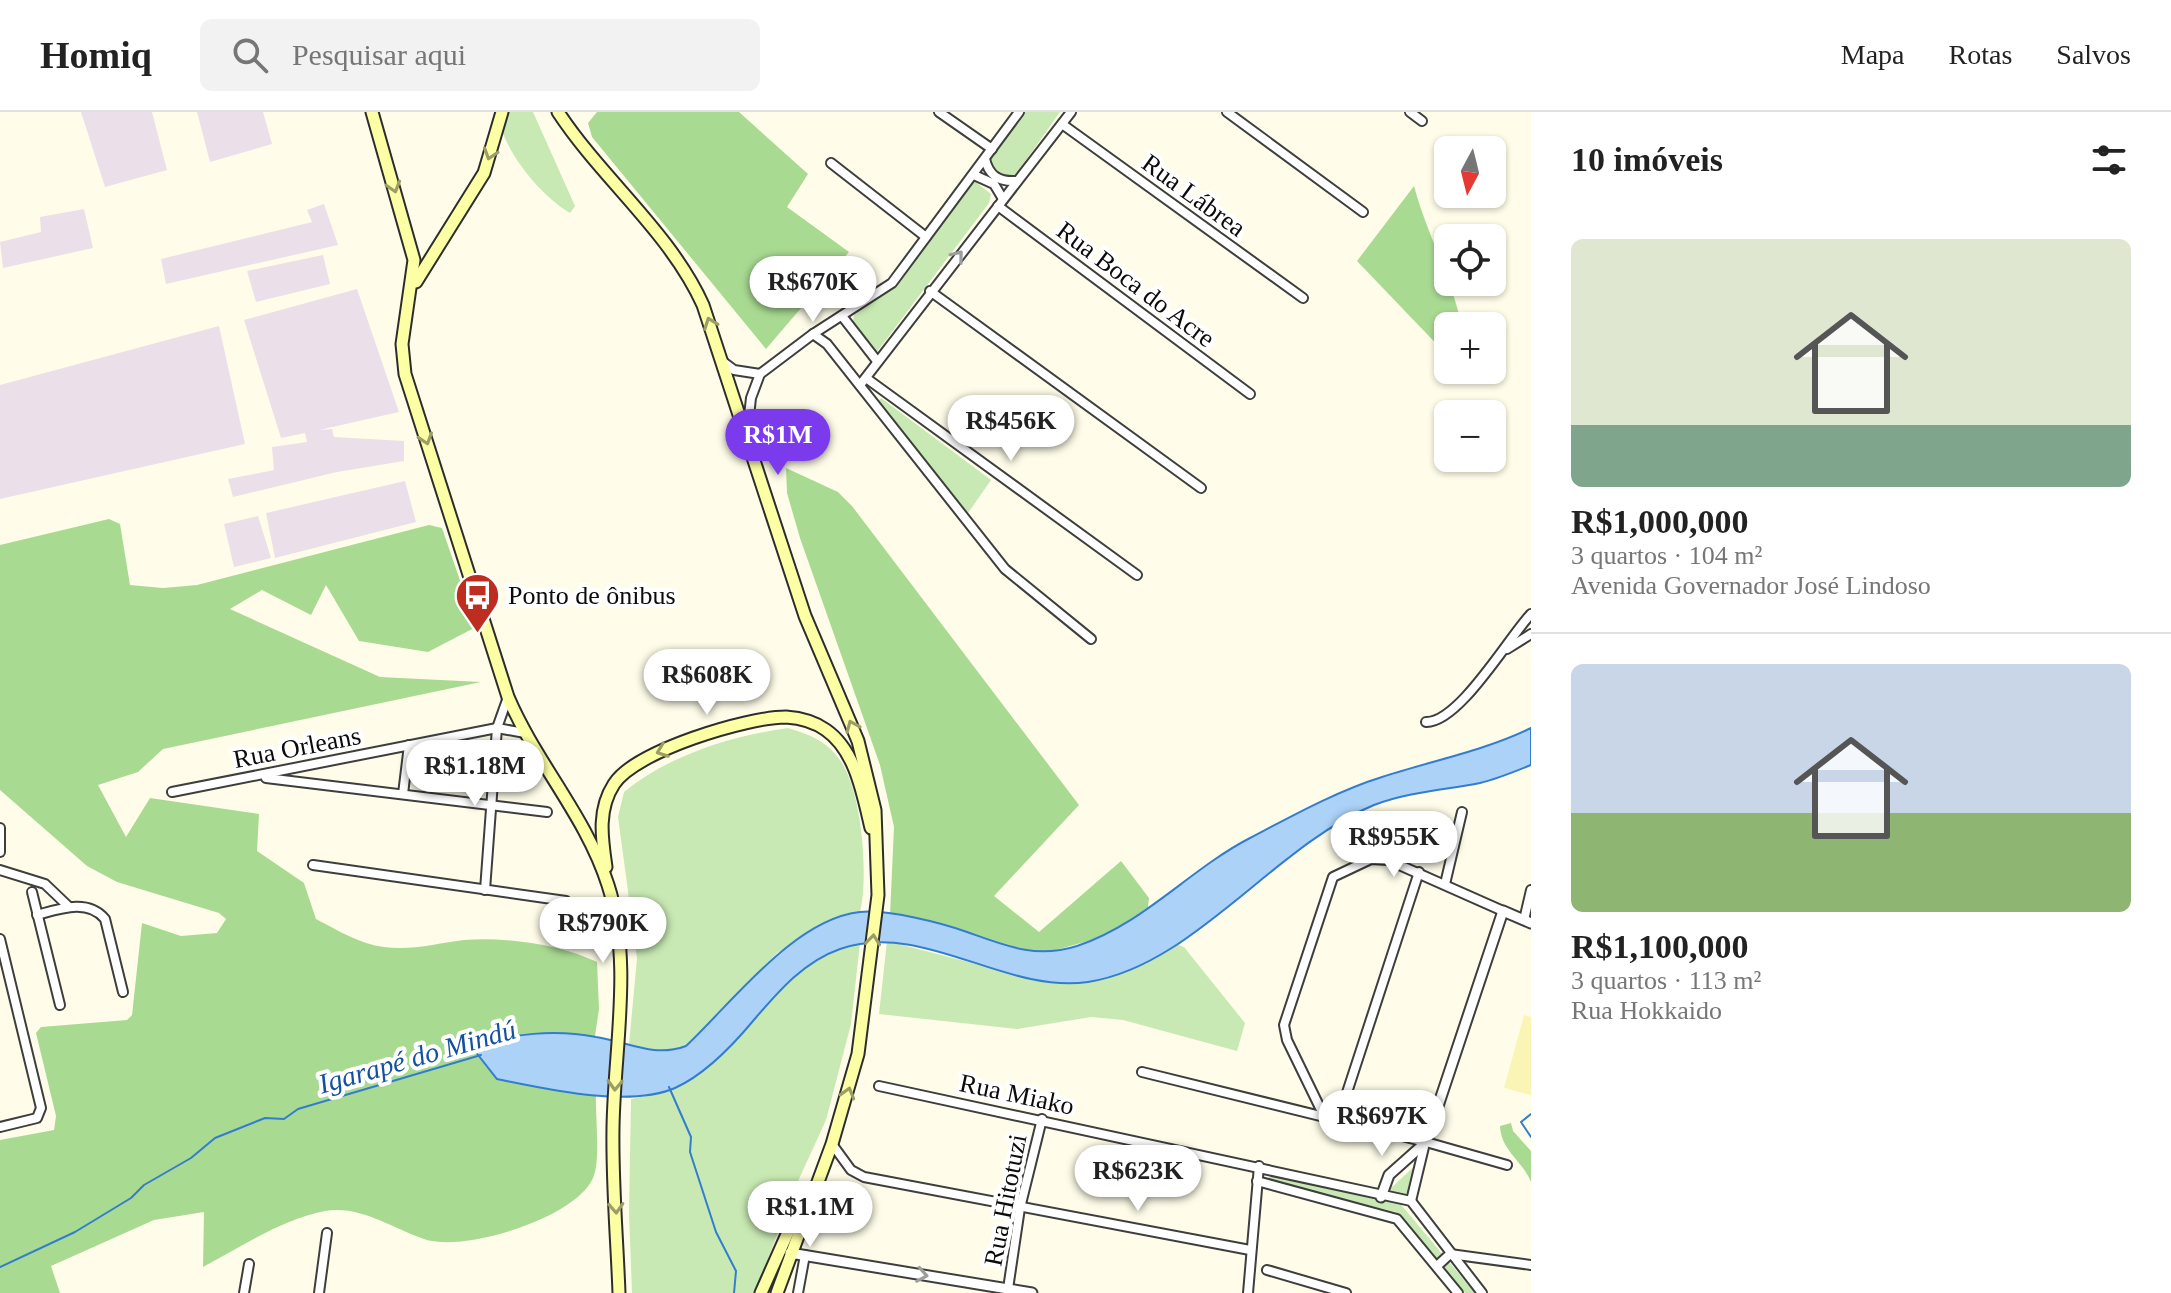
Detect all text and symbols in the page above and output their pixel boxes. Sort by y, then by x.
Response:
search box [200,19,760,91]
icon: search [228,33,272,77]
text: Homiq [40,34,152,76]
text: Pesquisar aqui [292,38,466,71]
text: Mapa [1841,39,1905,70]
text: Rotas [1949,39,2012,70]
text: Salvos [2056,39,2131,70]
north arrow [1434,136,1506,208]
map controls [1434,136,1506,472]
icon: filters [2087,138,2131,182]
text: 10 imóveis [1571,141,1723,178]
one-way arrow [483,147,499,161]
street label: Rua Lábrea [1136,148,1251,243]
one-way arrow [385,179,401,193]
street label: Rua Boca do Acre [1051,216,1220,353]
button: locate [1434,224,1506,296]
one-way arrow [948,251,963,265]
pin: R$670K [748,256,878,324]
text: R$670K [768,267,859,296]
icon: home [1779,291,1923,435]
button: + [1434,312,1506,384]
one-way arrow [703,317,719,331]
pin: R$456K [946,395,1076,463]
button: − [1434,400,1506,472]
text: R$456K [966,406,1057,435]
pin: R$1M [731,409,825,477]
text: R$1M [743,420,813,449]
one-way arrow [417,432,433,446]
text: R$1,000,000 [1571,503,1749,540]
text: 3 quartos · 104 m² [1571,541,1762,570]
bus stop icon: Ponto de ônibus [453,571,501,634]
text: Avenida Governador José Lindoso [1571,571,1931,600]
place label: Ponto de ônibus [508,581,676,610]
pin: R$608K [642,649,772,717]
text: R$608K [662,660,753,689]
icon: home [1779,716,1923,860]
one-way arrow [845,720,861,735]
street label: Rua Orleans [231,721,363,774]
pin: R$1.18M [401,740,549,808]
one-way arrow [656,741,670,758]
text: R$1.18M [424,751,526,780]
pin: R$955K [1329,811,1459,879]
text: R$955K [1349,822,1440,851]
pin: R$790K [538,897,668,965]
text: R$790K [558,908,649,937]
text: R$1,100,000 [1571,928,1749,965]
one-way arrow [865,933,882,946]
text: 3 quartos · 113 m² [1571,966,1761,995]
text: Rua Hokkaido [1571,996,1722,1025]
water label: Igarapé do Mindú [314,1013,519,1100]
street label: Rua Miako [957,1068,1077,1121]
one-way arrow [606,1079,623,1092]
one-way arrow [838,1087,855,1101]
pin: R$697K [1317,1090,1447,1158]
text: R$697K [1337,1101,1428,1130]
street label: Rua Hitotuzi [979,1132,1032,1268]
pin: R$623K [1073,1145,1203,1213]
text: R$623K [1093,1156,1184,1185]
pin: R$1.1M [745,1181,875,1249]
text: R$1.1M [766,1192,854,1221]
one-way arrow [607,1202,624,1215]
one-way arrow [916,1265,929,1282]

